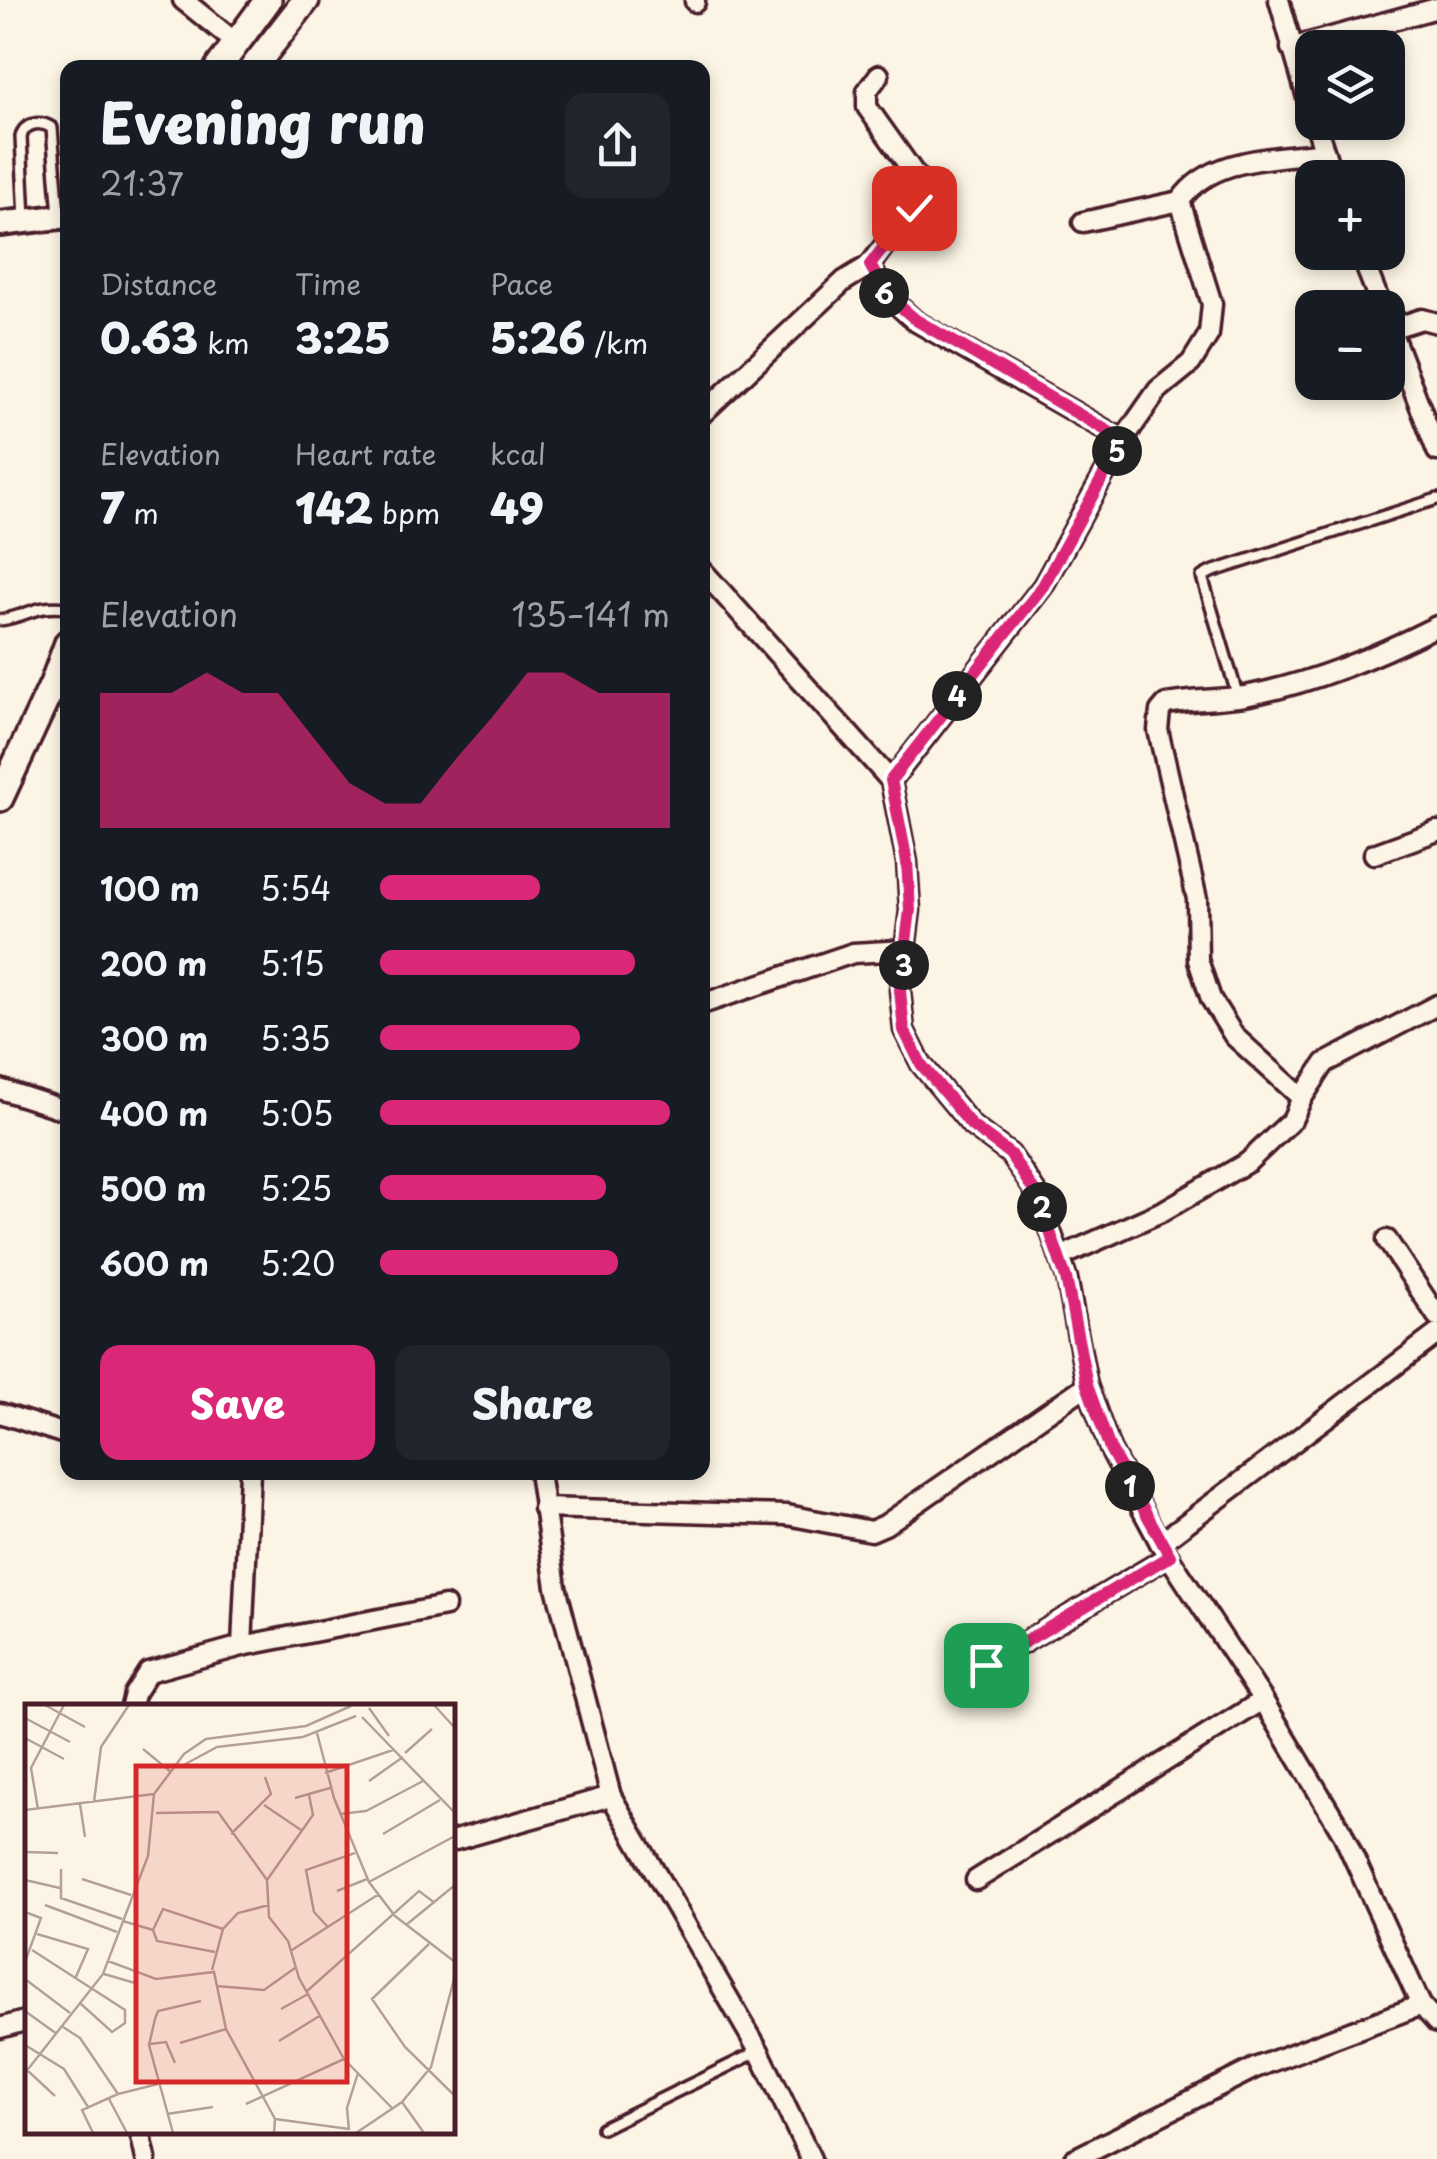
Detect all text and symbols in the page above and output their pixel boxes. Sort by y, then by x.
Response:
map controls [1295,30,1405,400]
button: layers [1295,30,1405,140]
text: Evening run [100,80,426,163]
button: share [565,93,670,198]
text: 21:37 [100,159,184,207]
button: + [1295,160,1405,270]
pin [872,166,957,251]
icon: check [887,181,942,236]
text: Distance [100,262,218,305]
text: Time [295,262,361,305]
text: Pace [490,262,553,305]
pin: 6 [859,268,909,318]
text: 6 [874,271,894,314]
button: − [1295,290,1405,400]
text: 0.63 [100,305,198,368]
text: 3:25 [295,305,391,368]
text: 5:26 [490,305,586,368]
text: km [198,321,249,364]
text: /km [586,321,648,364]
pin: 5 [1092,426,1142,476]
text: 5 [1108,429,1126,472]
text: Elevation [100,432,221,475]
text: Heart rate [295,432,436,475]
text: kcal [490,432,546,475]
text: 7 [100,475,124,538]
text: 142 [295,475,373,538]
text: 49 [490,475,544,538]
text: m [124,491,159,534]
text: bpm [373,491,440,534]
text: Elevation [100,590,238,638]
text: 135–141 m [512,590,670,638]
pin: 4 [932,671,982,721]
text: 4 [947,674,967,717]
text: 100 m [100,864,200,912]
text: 5:54 [260,864,331,912]
text: 200 m [100,939,207,987]
text: 5:15 [260,939,325,987]
pin: 3 [879,940,929,990]
text: 3 [895,943,913,986]
text: 300 m [100,1014,208,1062]
text: 5:35 [260,1014,331,1062]
text: 400 m [100,1089,208,1137]
text: 5:05 [260,1089,333,1137]
text: 500 m [100,1164,206,1212]
text: 5:25 [260,1164,332,1212]
pin: 2 [1017,1182,1067,1232]
text: 2 [1032,1185,1052,1228]
text: 600 m [100,1239,209,1287]
text: 5:20 [260,1239,335,1287]
button: Save [100,1345,375,1460]
button: Share [395,1345,670,1460]
pin: 1 [1105,1461,1155,1511]
text: 1 [1123,1464,1137,1507]
pin [944,1623,1029,1708]
icon: arrive [959,1638,1014,1693]
inset map [25,1704,455,2134]

